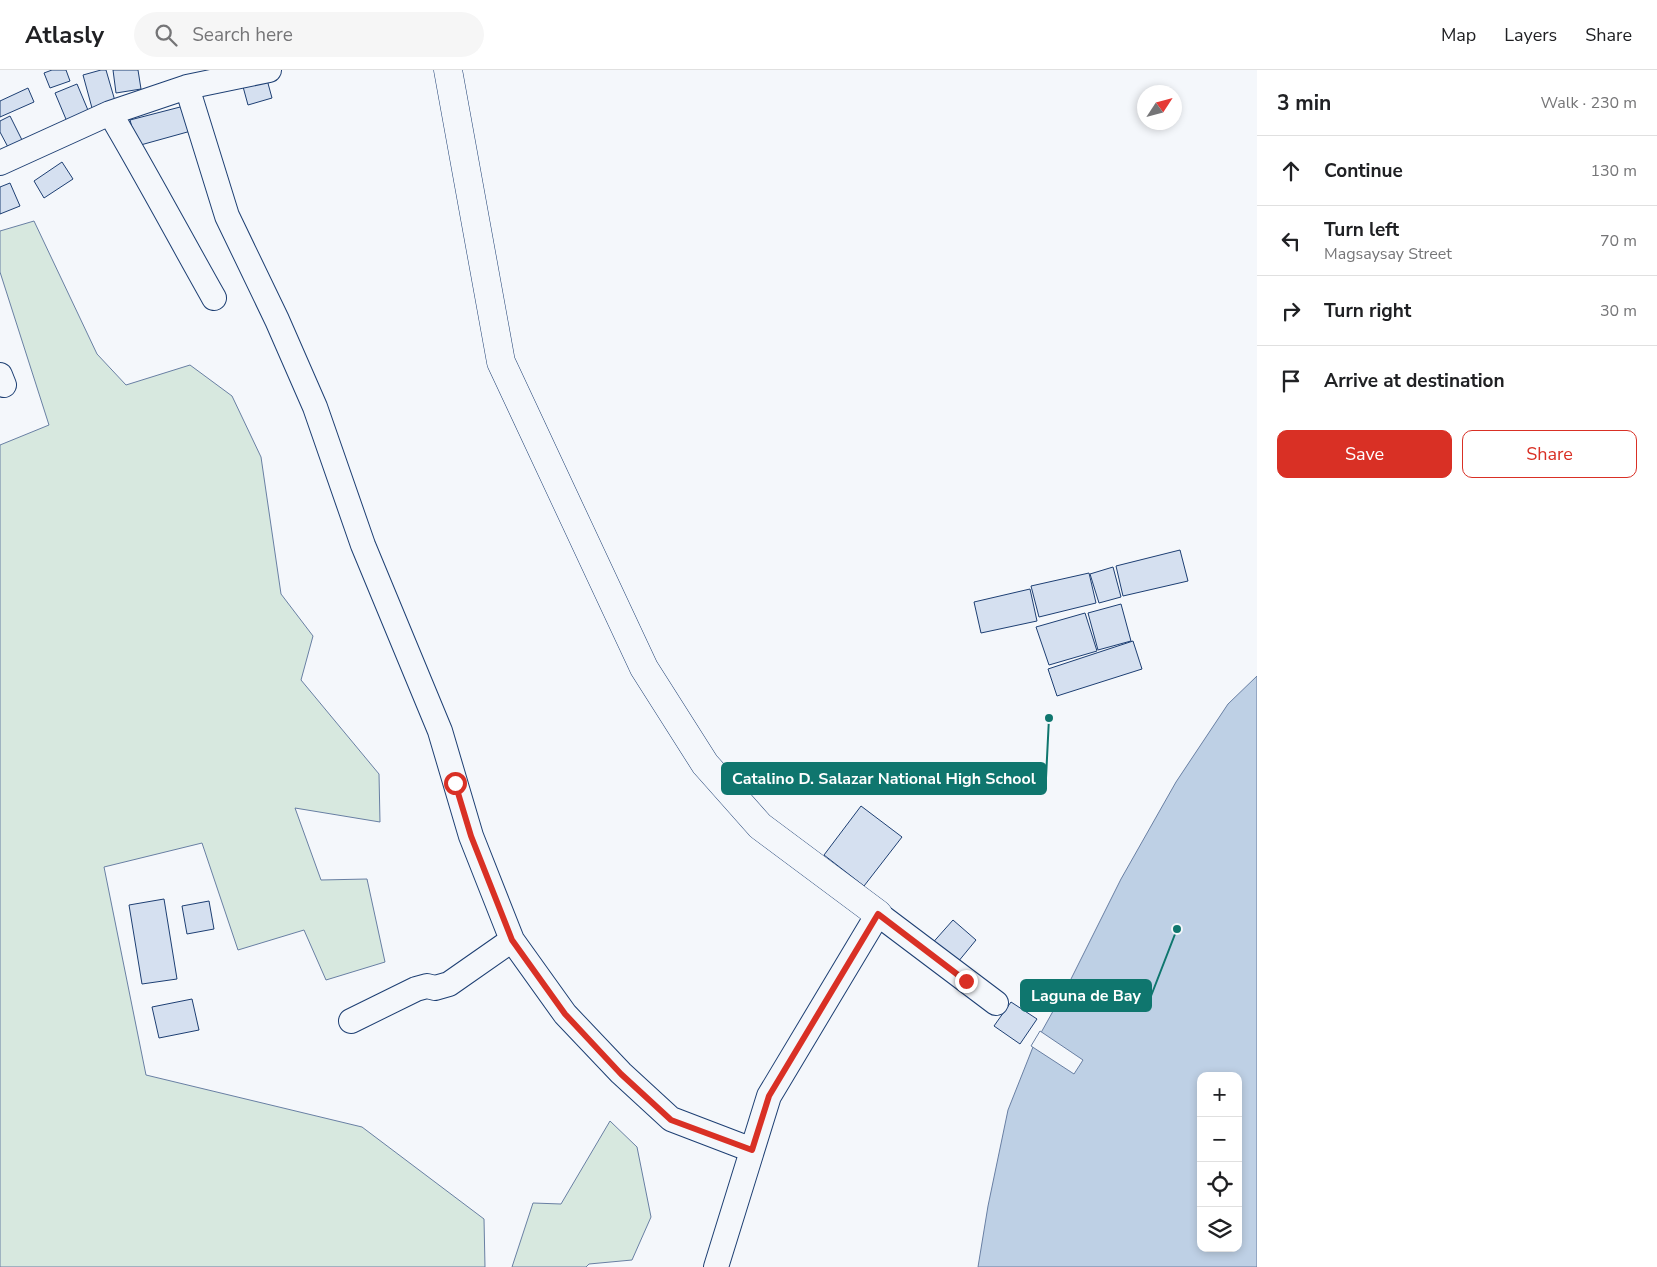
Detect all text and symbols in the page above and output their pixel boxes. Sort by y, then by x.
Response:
search box [134,12,484,57]
text: Atlasly [25,19,104,51]
icon: search [152,21,180,49]
text: Search here [192,22,293,48]
text: Map [1441,23,1476,47]
text: Layers [1504,23,1557,47]
text: Share [1585,23,1632,47]
north arrow [1137,85,1182,130]
text: 3 min [1277,89,1331,117]
text: Walk · 230 m [1541,92,1637,114]
icon: ahead [1277,157,1305,185]
text: Continue [1324,158,1403,184]
text: 130 m [1590,160,1637,182]
text: Turn left [1324,217,1399,243]
icon: left [1277,227,1305,255]
text: 70 m [1600,230,1637,252]
text: Magsaysay Street [1324,243,1452,265]
icon: right [1277,297,1305,325]
text: Turn right [1324,298,1411,324]
text: 30 m [1600,300,1637,322]
icon: arrive [1277,367,1305,395]
text: Arrive at destination [1324,368,1505,394]
button: Save [1277,430,1452,478]
button: Share [1462,430,1637,478]
callout: Catalino D. Salazar National High School [722,763,1046,794]
text: Catalino D. Salazar National High School [732,768,1036,790]
route start [444,772,467,795]
route end [955,970,978,993]
callout: Laguna de Bay [1021,980,1151,1011]
text: Laguna de Bay [1031,985,1141,1007]
map controls [1197,1072,1242,1252]
button: + [1197,1072,1242,1117]
button: − [1197,1117,1242,1162]
button: locate [1197,1162,1242,1207]
button: layers [1197,1207,1242,1252]

